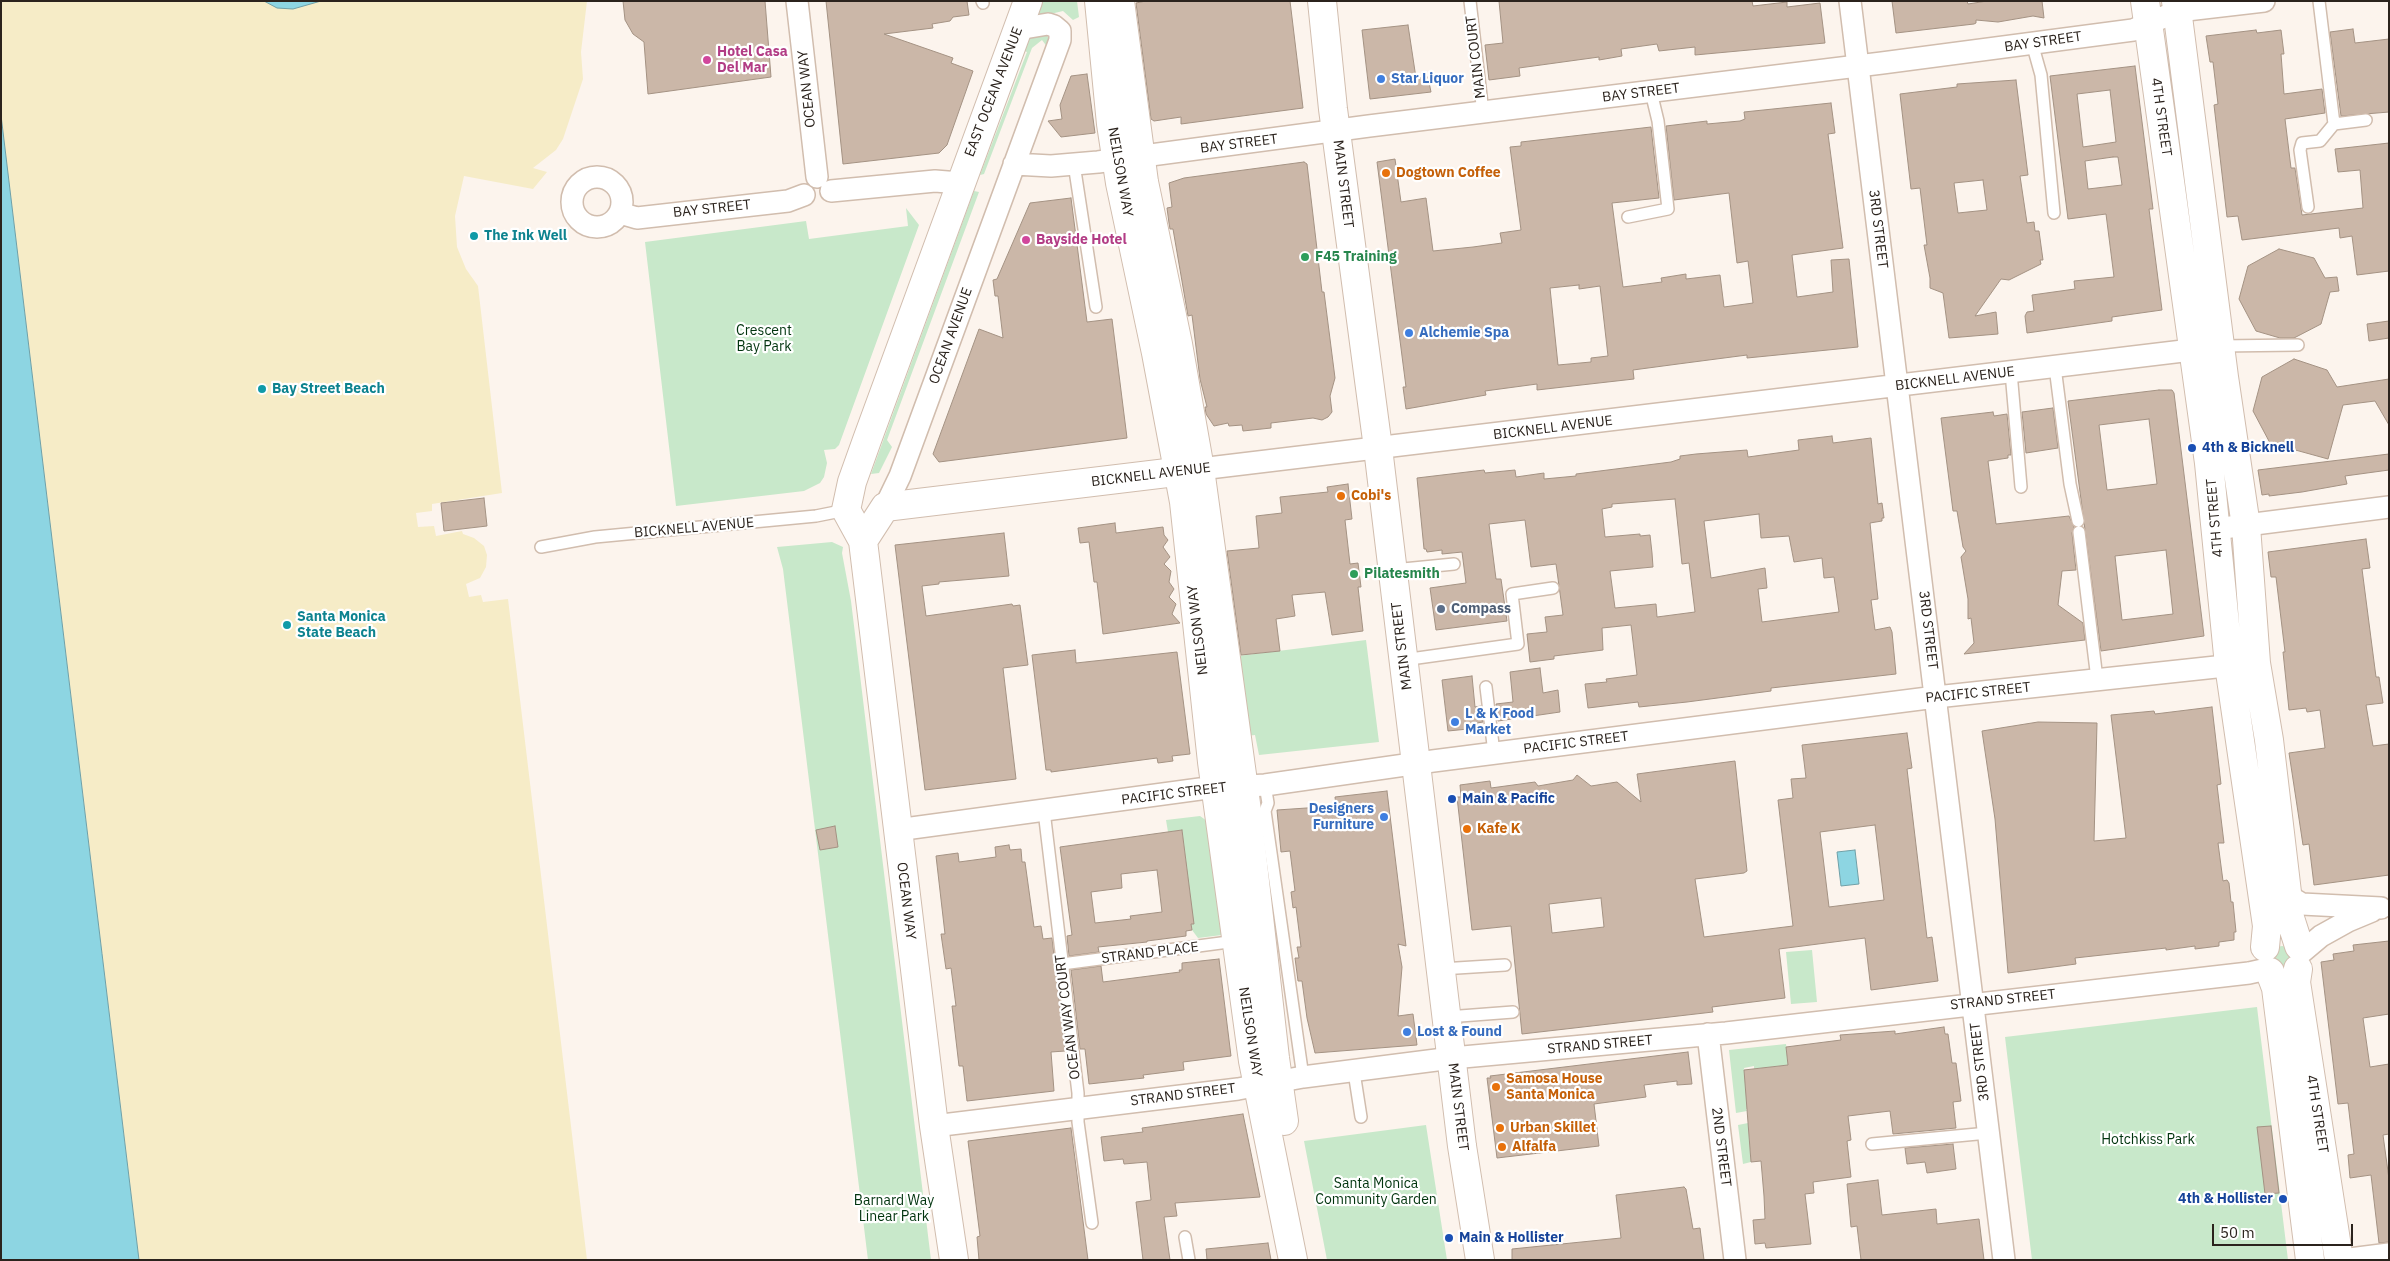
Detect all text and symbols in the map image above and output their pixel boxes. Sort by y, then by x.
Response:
street label: MAIN COURT [1463,14,1489,100]
street label: EAST OCEAN AVENUE [961,25,1027,159]
street label: BAY STREET [2003,28,2083,56]
place label: Hotel Casa Del Mar [717,44,788,76]
street label: OCEAN WAY [795,49,819,129]
marker: Hotel Casa Del Mar [701,54,713,66]
place label: Star Liquor [1391,71,1464,87]
marker: Star Liquor [1375,73,1387,85]
street label: 4TH STREET [2147,77,2175,157]
street label: BAY STREET [1601,80,1681,106]
street label: NEILSON WAY [1104,126,1136,218]
street label: BAY STREET [1199,131,1279,157]
street label: MAIN STREET [1329,139,1357,229]
place label: Dogtown Coffee [1396,165,1501,181]
marker: Dogtown Coffee [1380,167,1392,179]
street label: 3RD STREET [1865,189,1891,269]
street label: BAY STREET [672,197,752,221]
place label: The Ink Well [484,228,567,244]
marker: The Ink Well [468,230,480,242]
place label: Bayside Hotel [1036,232,1127,248]
marker: Bayside Hotel [1020,234,1032,246]
place label: F45 Training [1315,249,1397,265]
marker: F45 Training [1299,251,1311,263]
street label: OCEAN AVENUE [926,285,976,387]
park label: Crescent Bay Park [736,323,792,356]
place label: Alchemie Spa [1419,325,1509,341]
marker: Alchemie Spa [1403,327,1415,339]
street label: BICKNELL AVENUE [1894,363,2016,395]
place label: Bay Street Beach [272,381,385,397]
marker: Bay Street Beach [256,383,268,395]
street label: BICKNELL AVENUE [1492,412,1614,444]
place label: 4th & Bicknell [2202,440,2294,456]
marker: 4th & Bicknell [2186,442,2198,454]
street label: BICKNELL AVENUE [1090,459,1212,491]
street label: 4TH STREET [2203,478,2227,558]
place label: Cobi's [1351,488,1391,504]
marker: Cobi's [1335,490,1347,502]
street label: BICKNELL AVENUE [633,514,755,542]
place label: Pilatesmith [1364,566,1440,582]
marker: Pilatesmith [1348,568,1360,580]
street label: NEILSON WAY [1184,584,1212,676]
street label: 3RD STREET [1915,590,1941,670]
street label: MAIN STREET [1388,601,1416,691]
place label: Compass [1451,601,1511,617]
marker: Compass [1435,603,1447,615]
place label: Santa Monica State Beach [297,609,386,642]
marker: Santa Monica State Beach [281,619,293,631]
street label: PACIFIC STREET [1925,679,2031,707]
place label: L & K Food Market [1465,706,1534,739]
marker: L & K Food Market [1449,716,1461,728]
street label: PACIFIC STREET [1523,728,1629,758]
street label: PACIFIC STREET [1121,779,1227,809]
place label: Main & Pacific [1462,791,1555,807]
marker: Main & Pacific [1446,793,1458,805]
place label: Designers Furniture [1309,801,1374,834]
marker: Designers Furniture [1378,811,1390,823]
place label: Kafe K [1477,821,1520,837]
marker: Kafe K [1461,823,1473,835]
street label: OCEAN WAY [893,861,919,941]
street label: STRAND PLACE [1100,939,1200,967]
street label: OCEAN WAY COURT [1052,954,1084,1080]
street label: NEILSON WAY [1235,986,1265,1078]
street label: STRAND STREET [1950,986,2056,1014]
street label: 3RD STREET [1967,1022,1993,1102]
place label: Lost & Found [1417,1024,1502,1040]
marker: Lost & Found [1401,1026,1413,1038]
street label: STRAND STREET [1547,1032,1653,1058]
street label: MAIN STREET [1444,1062,1472,1152]
place label: Samosa House Santa Monica [1506,1071,1603,1104]
street label: 4TH STREET [2303,1074,2331,1154]
street label: STRAND STREET [1129,1080,1237,1110]
marker: Samosa House Santa Monica [1490,1081,1502,1093]
street label: 2ND STREET [1708,1106,1734,1188]
place label: Urban Skillet [1510,1120,1596,1136]
marker: Urban Skillet [1494,1122,1506,1134]
park label: Hotchkiss Park [2101,1132,2195,1148]
place label: Alfalfa [1512,1139,1556,1155]
marker: Alfalfa [1496,1141,1508,1153]
park label: Santa Monica Community Garden [1315,1176,1437,1208]
place label: 4th & Hollister [2178,1191,2273,1207]
park label: Barnard Way Linear Park [854,1193,934,1226]
marker: 4th & Hollister [2277,1193,2289,1205]
scale bar [2215,1214,2356,1246]
text: 50 m [2220,1223,2255,1242]
place label: Main & Hollister [1459,1230,1564,1246]
marker: Main & Hollister [1443,1232,1455,1244]

